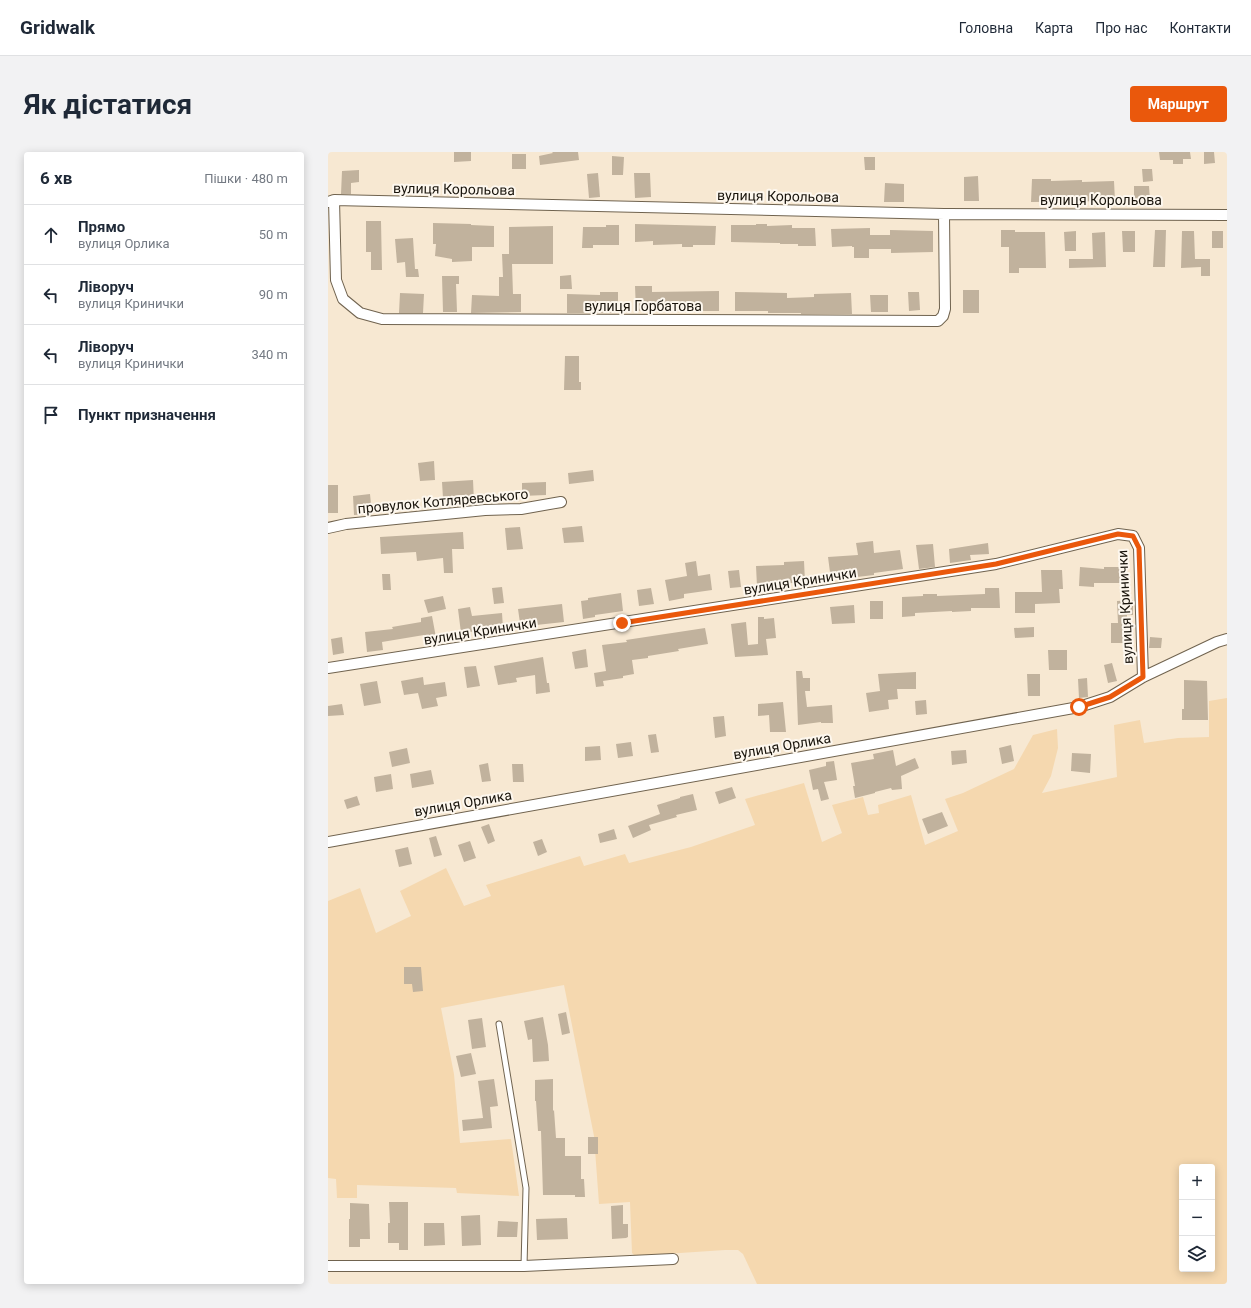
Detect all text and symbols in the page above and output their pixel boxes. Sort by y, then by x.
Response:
text: Gridwalk [20,16,95,39]
text: Головна [959,20,1013,36]
text: Карта [1035,20,1073,36]
text: Про нас [1095,20,1148,36]
text: Контакти [1170,20,1231,36]
button: Маршрут [1130,86,1227,122]
text: Як дістатися [24,88,192,121]
text: 6 хв [40,168,72,188]
text: Пішки · 480 m [204,171,288,186]
street label: вулиця Корольова [393,180,515,198]
street label: вулиця Корольова [717,187,839,205]
street label: вулиця Корольова [1040,192,1162,208]
text: Прямо [78,218,125,236]
icon: ahead [40,224,62,246]
text: 50 m [259,227,288,242]
text: вулиця Орлика [78,236,170,251]
text: Ліворуч [78,278,134,296]
icon: left [40,284,62,306]
text: 90 m [259,287,288,302]
text: вулиця Кринички [78,296,184,311]
street label: вулиця Горбатова [584,298,702,314]
text: Ліворуч [78,338,134,356]
icon: left [40,344,62,366]
text: 340 m [251,347,288,362]
text: вулиця Кринички [78,356,184,371]
icon: arrive [40,404,62,426]
text: Пункт призначення [78,406,216,424]
street label: провулок Котляревського [357,486,529,516]
street label: вулиця Кринички [1114,550,1136,664]
street label: вулиця Кринички [742,564,858,598]
street label: вулиця Кринички [422,614,538,648]
route end [613,614,631,632]
route start [1070,698,1088,716]
street label: вулиця Орлика [732,730,832,762]
street label: вулиця Орлика [413,787,513,819]
map controls [1179,1164,1215,1272]
button: + [1179,1164,1215,1200]
button: − [1179,1200,1215,1236]
button: layers [1179,1236,1215,1272]

